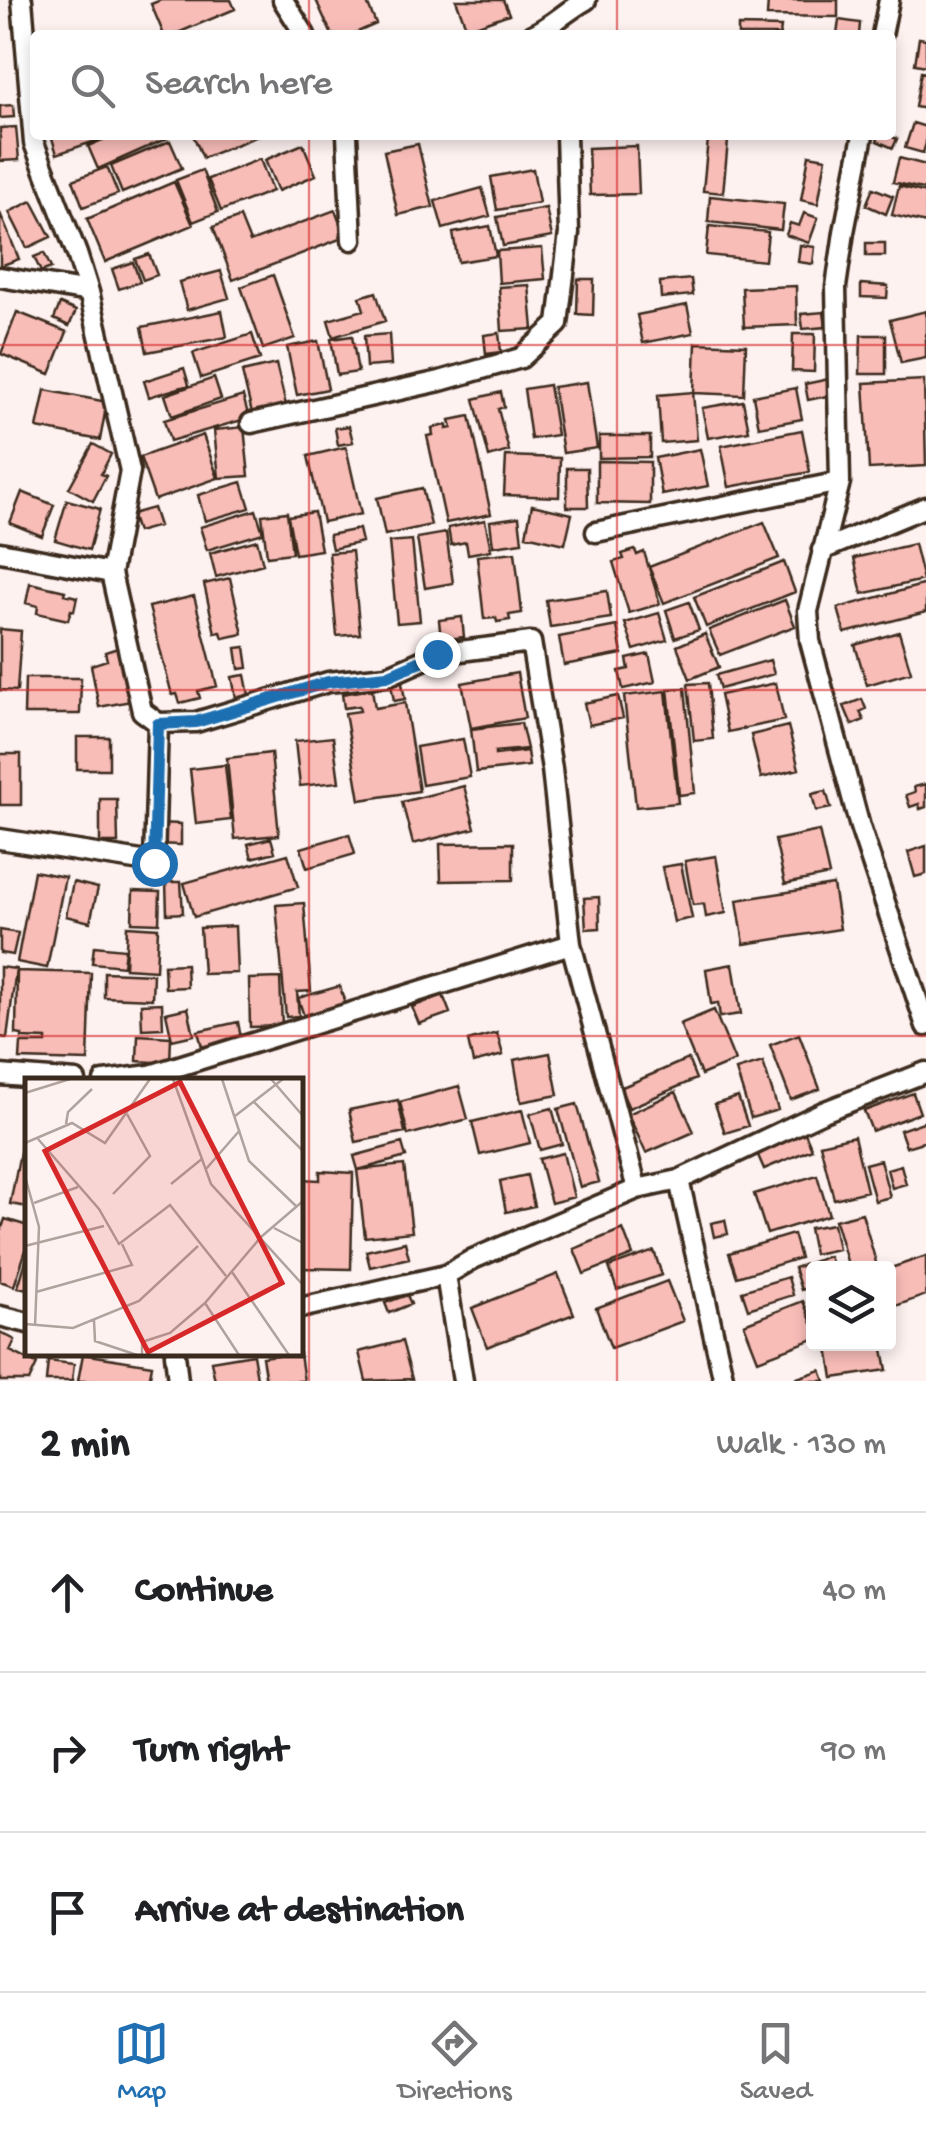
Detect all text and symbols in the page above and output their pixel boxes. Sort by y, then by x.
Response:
search box [30,30,896,140]
icon: search [65,58,120,113]
text: Search here [145,63,332,107]
route end [415,632,461,678]
route start [132,841,178,887]
inset map [25,1078,302,1356]
map controls [806,1261,896,1351]
button: layers [806,1261,896,1351]
text: 2 min [40,1422,129,1471]
text: Walk · 130 m [717,1427,886,1465]
icon: ahead [40,1565,95,1620]
text: Continue [135,1570,273,1614]
text: 40 m [822,1573,886,1611]
icon: right [40,1725,95,1780]
text: Turn right [135,1730,287,1774]
text: 90 m [822,1733,886,1771]
icon: arrive [40,1885,95,1940]
text: Arrive at destination [135,1890,464,1934]
tab: Map [114,2016,169,2109]
tab: Directions [398,2016,512,2109]
tab: Saved [740,2016,812,2109]

